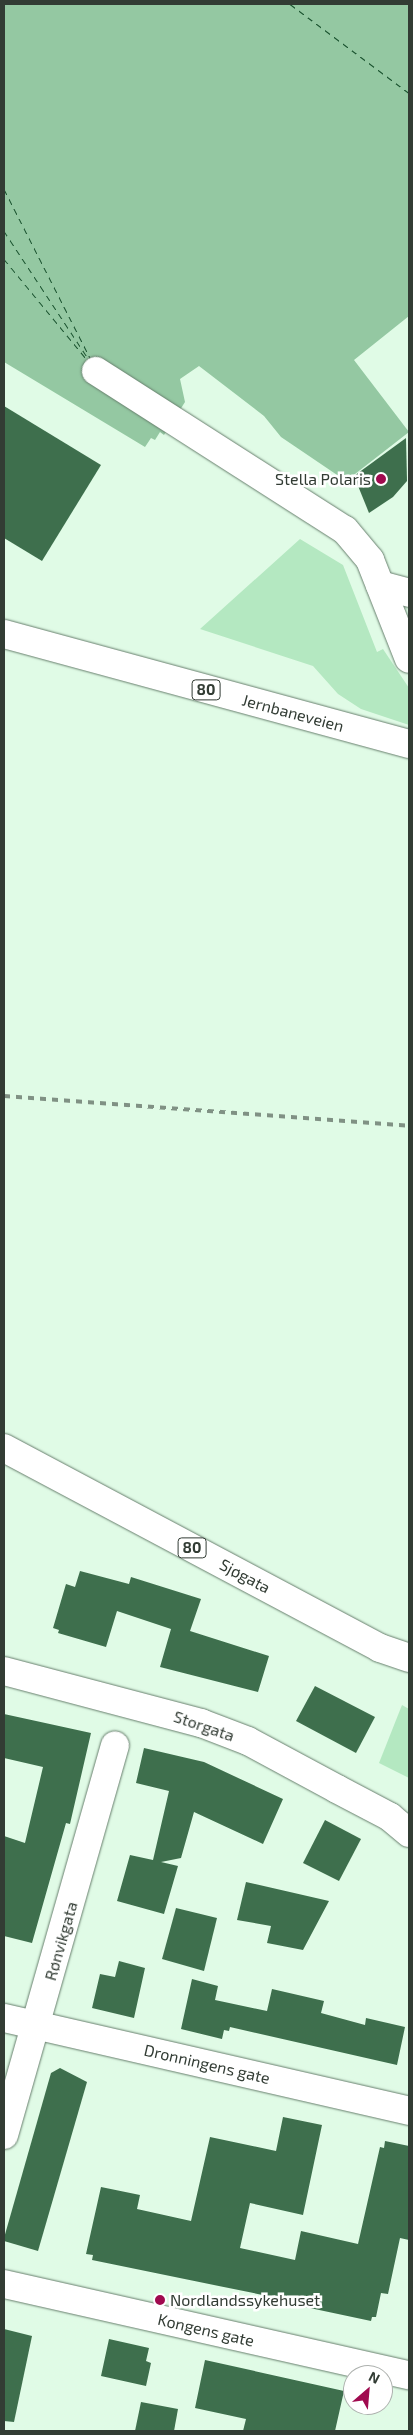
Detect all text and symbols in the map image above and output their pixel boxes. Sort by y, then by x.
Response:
place label: Stella Polaris [275,469,371,489]
marker: Stella Polaris [375,473,387,485]
road number: 80 [191,678,221,702]
street label: Jernbaneveien [240,690,346,736]
road number: 80 [177,1536,207,1560]
street label: Sjøgata [216,1555,274,1597]
street label: Storgata [171,1707,237,1745]
street label: Rønvikgata [41,1899,81,1983]
street label: Dronningens gate [142,2040,272,2088]
place label: Nordlandssykehuset [170,2290,320,2310]
marker: Nordlandssykehuset [154,2294,166,2306]
street label: Kongens gate [156,2310,256,2350]
north arrow [343,2365,393,2415]
text: N [366,2367,383,2387]

